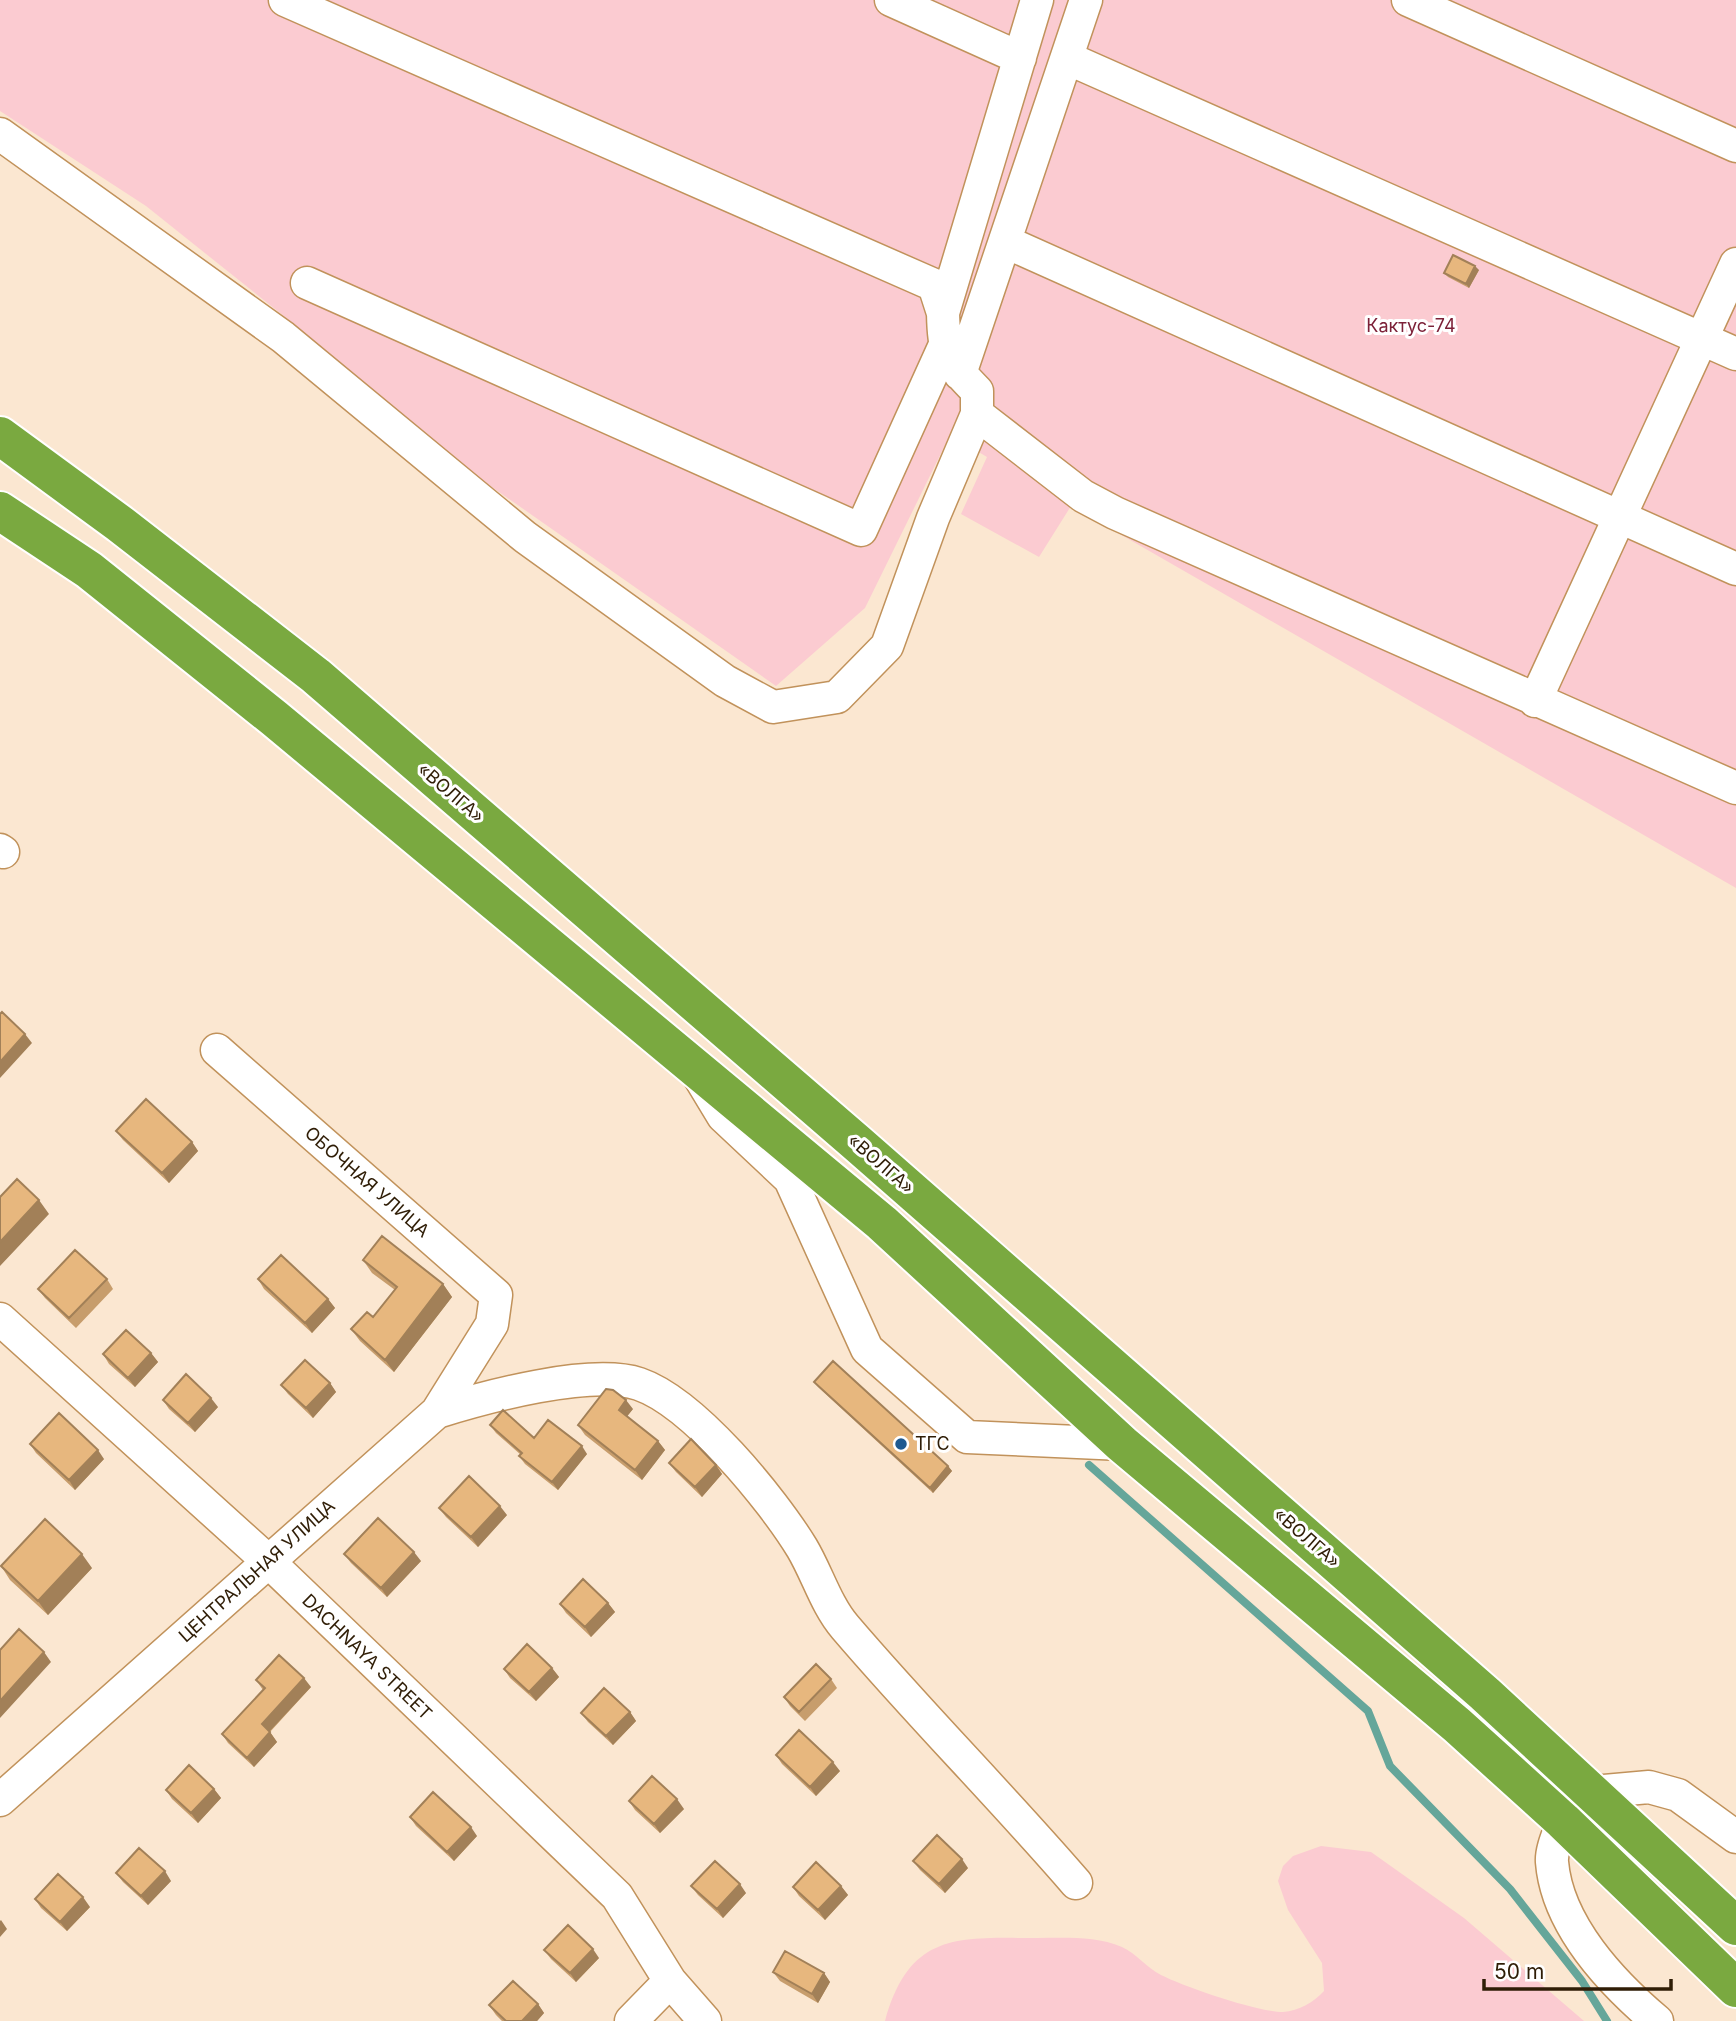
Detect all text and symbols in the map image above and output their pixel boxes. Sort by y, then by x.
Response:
park label: Кактус-74 [1366,315,1456,336]
street label: «ВОЛГА» [414,758,489,827]
street label: ОБОЧНАЯ УЛИЦА [301,1122,434,1241]
street label: «ВОЛГА» [844,1129,919,1198]
place label: ТГС [915,1433,950,1454]
marker: ТГС [893,1436,909,1452]
street label: ЦЕНТРАЛЬНАЯ УЛИЦА [174,1495,339,1646]
street label: «ВОЛГА» [1270,1503,1345,1572]
street label: DACHNAYA STREET [298,1589,436,1724]
scale bar [1484,1948,1671,1992]
text: 50 m [1494,1959,1544,1984]

